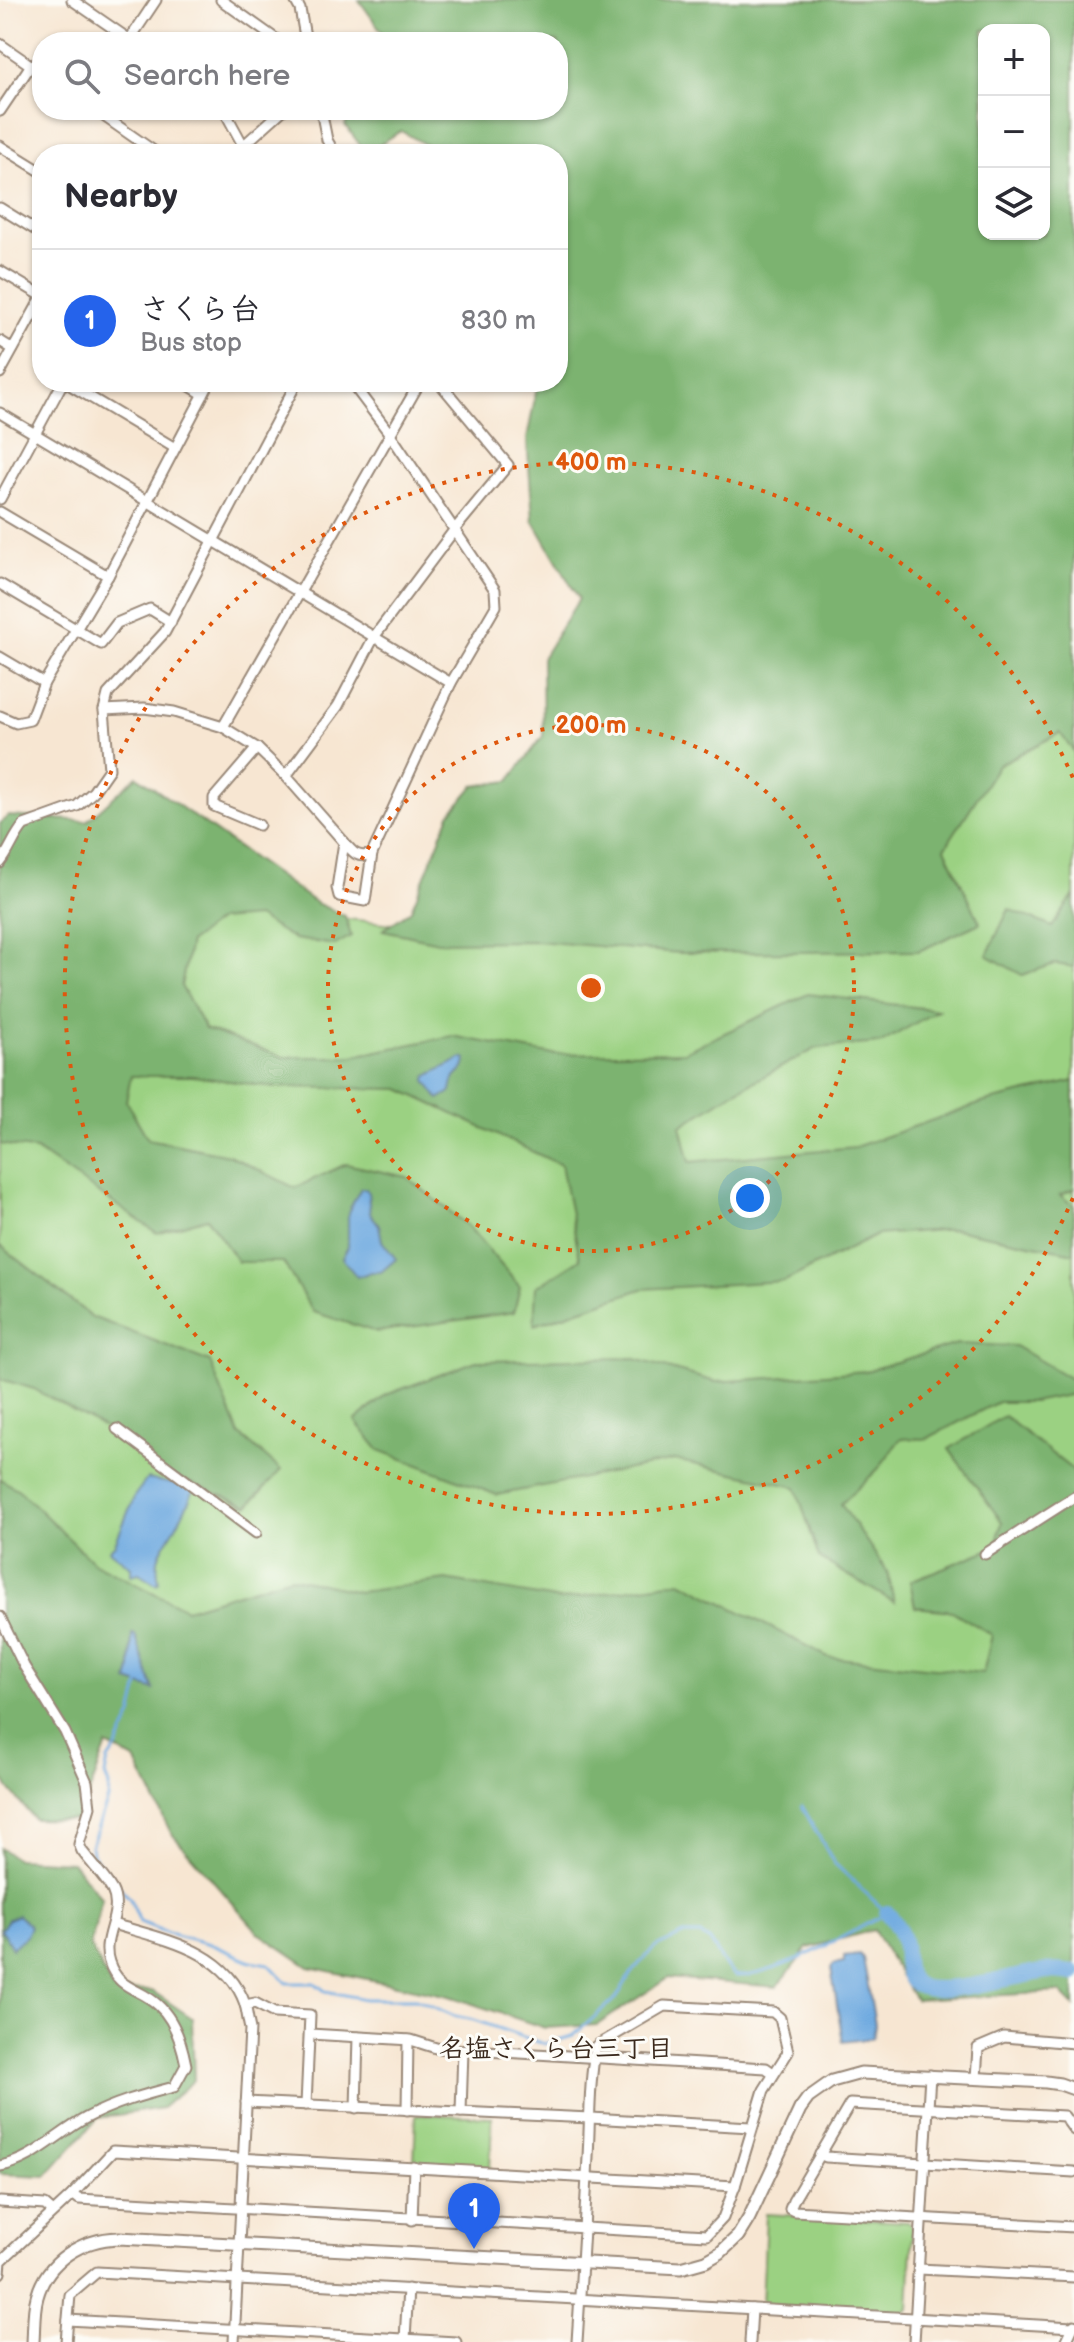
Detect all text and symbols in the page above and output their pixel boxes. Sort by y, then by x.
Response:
map controls [978,24,1050,240]
button: + [978,24,1050,96]
search box [32,32,568,120]
icon: search [60,54,104,98]
text: Search here [124,58,290,94]
button: − [978,96,1050,168]
button: layers [978,168,1050,240]
text: Nearby [64,176,178,217]
text: さくら台 [140,292,260,328]
text: 1 [85,306,95,337]
text: 830 m [461,306,536,337]
text: Bus stop [140,328,242,359]
text: 400 m [556,448,627,477]
text: 200 m [556,711,626,740]
centre of rings [577,974,605,1002]
your location [730,1178,770,1218]
district label: 名塩さくら台三丁目 [439,2034,673,2065]
pin: 1 [448,2183,500,2249]

